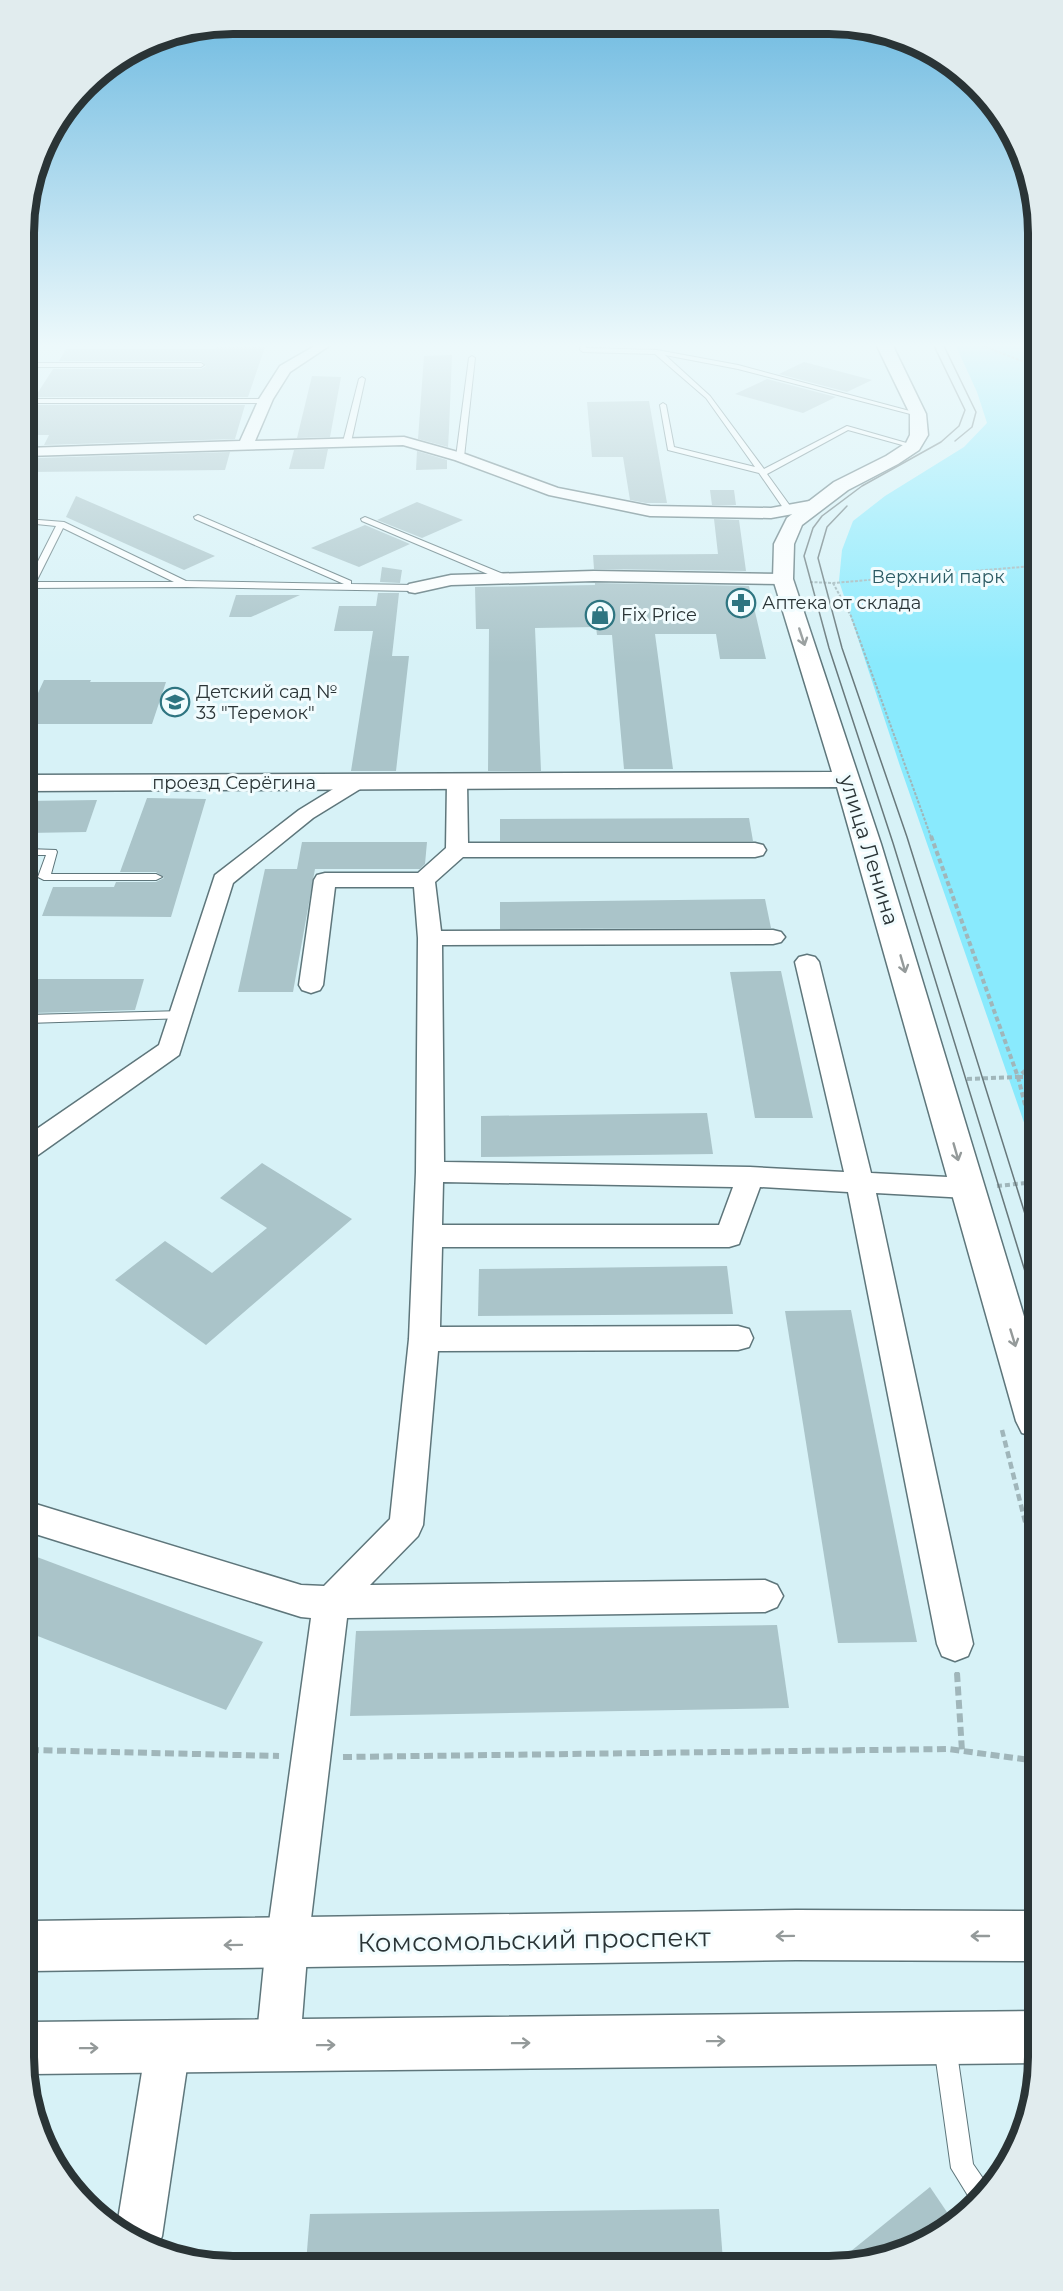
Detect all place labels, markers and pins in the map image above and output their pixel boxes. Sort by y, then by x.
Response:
pharmacy icon: Аптека от склада [725,587,757,619]
place label: Аптека от склада [762,592,921,614]
shop icon: Fix Price [584,599,616,631]
place label: Fix Price [621,604,697,626]
place label: Детский сад № 33 "Теремок" [196,681,338,724]
school or university icon: Детский сад № 33 "Теремок" [159,686,191,718]

